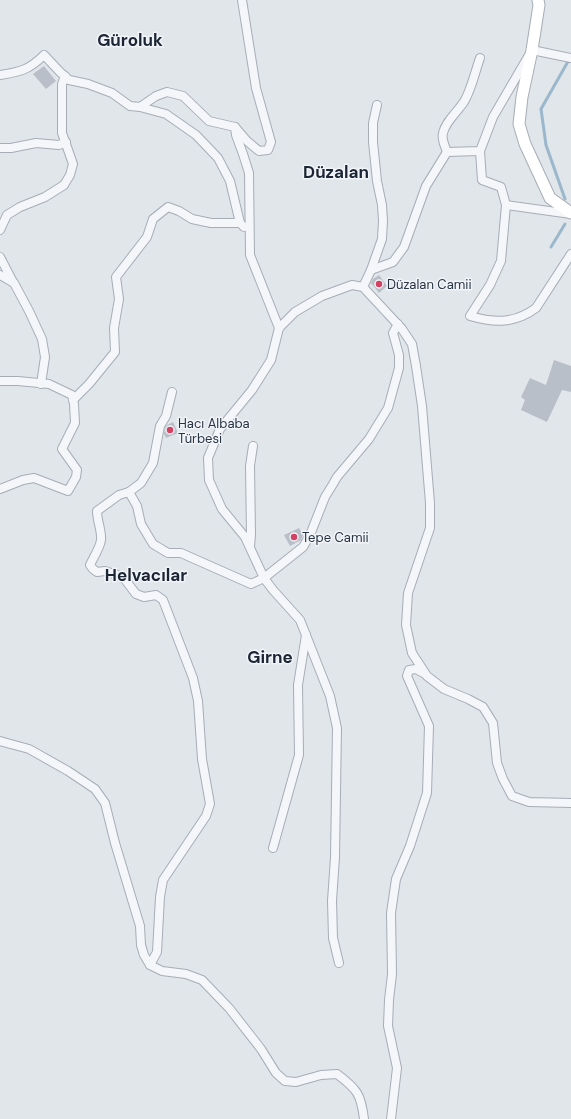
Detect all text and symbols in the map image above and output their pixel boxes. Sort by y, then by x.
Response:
district label: Güroluk [97,29,163,51]
district label: Düzalan [303,161,369,183]
place label: Düzalan Camii [387,276,472,293]
marker: Düzalan Camii [374,279,384,289]
place label: Hacı Albaba Türbesi [178,415,250,447]
marker: Hacı Albaba Türbesi [165,425,175,435]
place label: Tepe Camii [302,529,369,546]
marker: Tepe Camii [289,532,299,542]
district label: Helvacılar [105,564,187,586]
district label: Girne [247,646,293,668]

